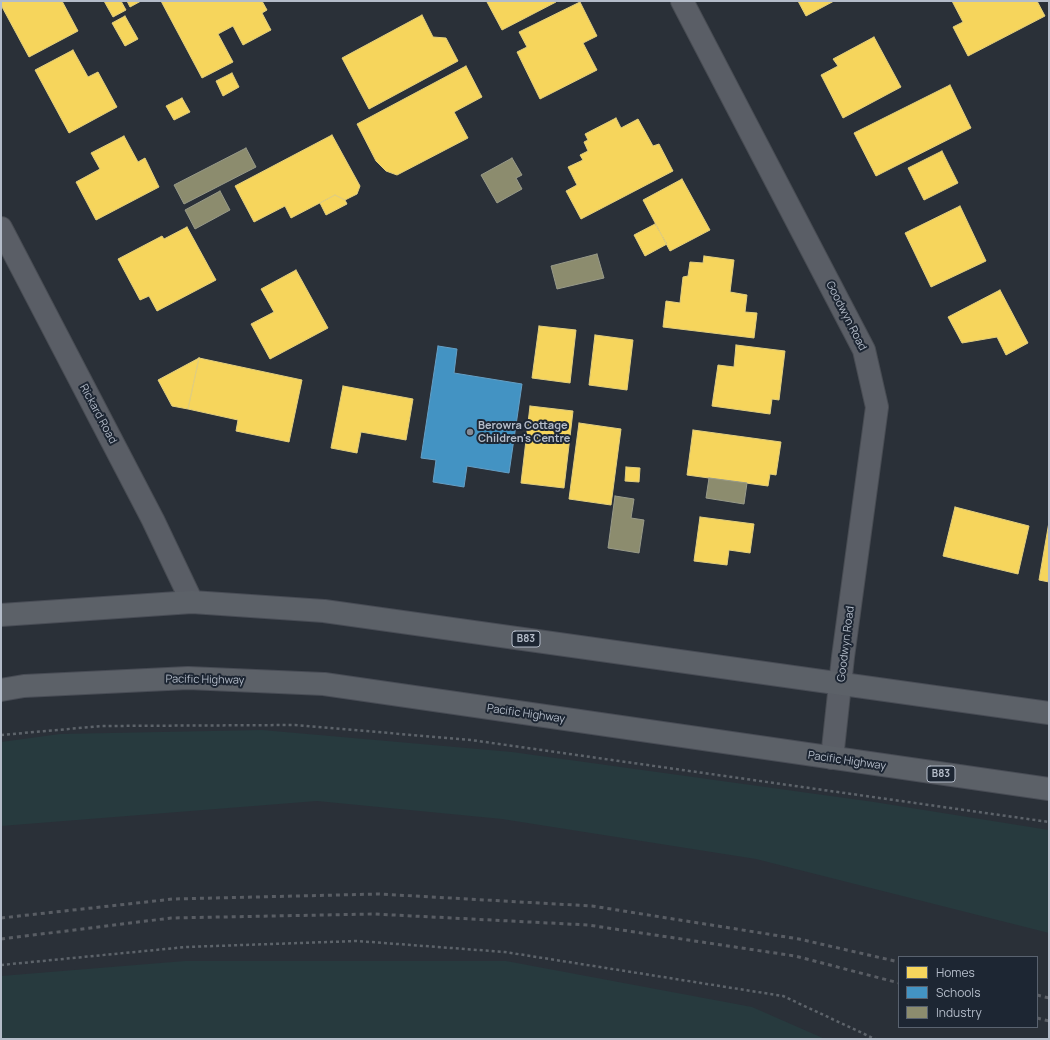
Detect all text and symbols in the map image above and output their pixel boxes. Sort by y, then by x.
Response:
street label: Goodwyn Road [823,279,869,353]
street label: Rickard Road [77,382,119,446]
place label: Berowra Cottage Children's Centre [478,419,570,445]
marker: Berowra Cottage Children's Centre [465,427,475,437]
street label: Goodwyn Road [835,605,857,683]
road number: B83 [512,631,540,647]
street label: Pacific Highway [166,673,244,687]
street label: Pacific Highway [486,702,566,726]
street label: Pacific Highway [807,749,887,773]
road number: B83 [927,766,955,782]
legend [898,956,1038,1028]
text: Homes [936,964,975,981]
text: Schools [936,984,980,1001]
text: Industry [936,1004,982,1021]

